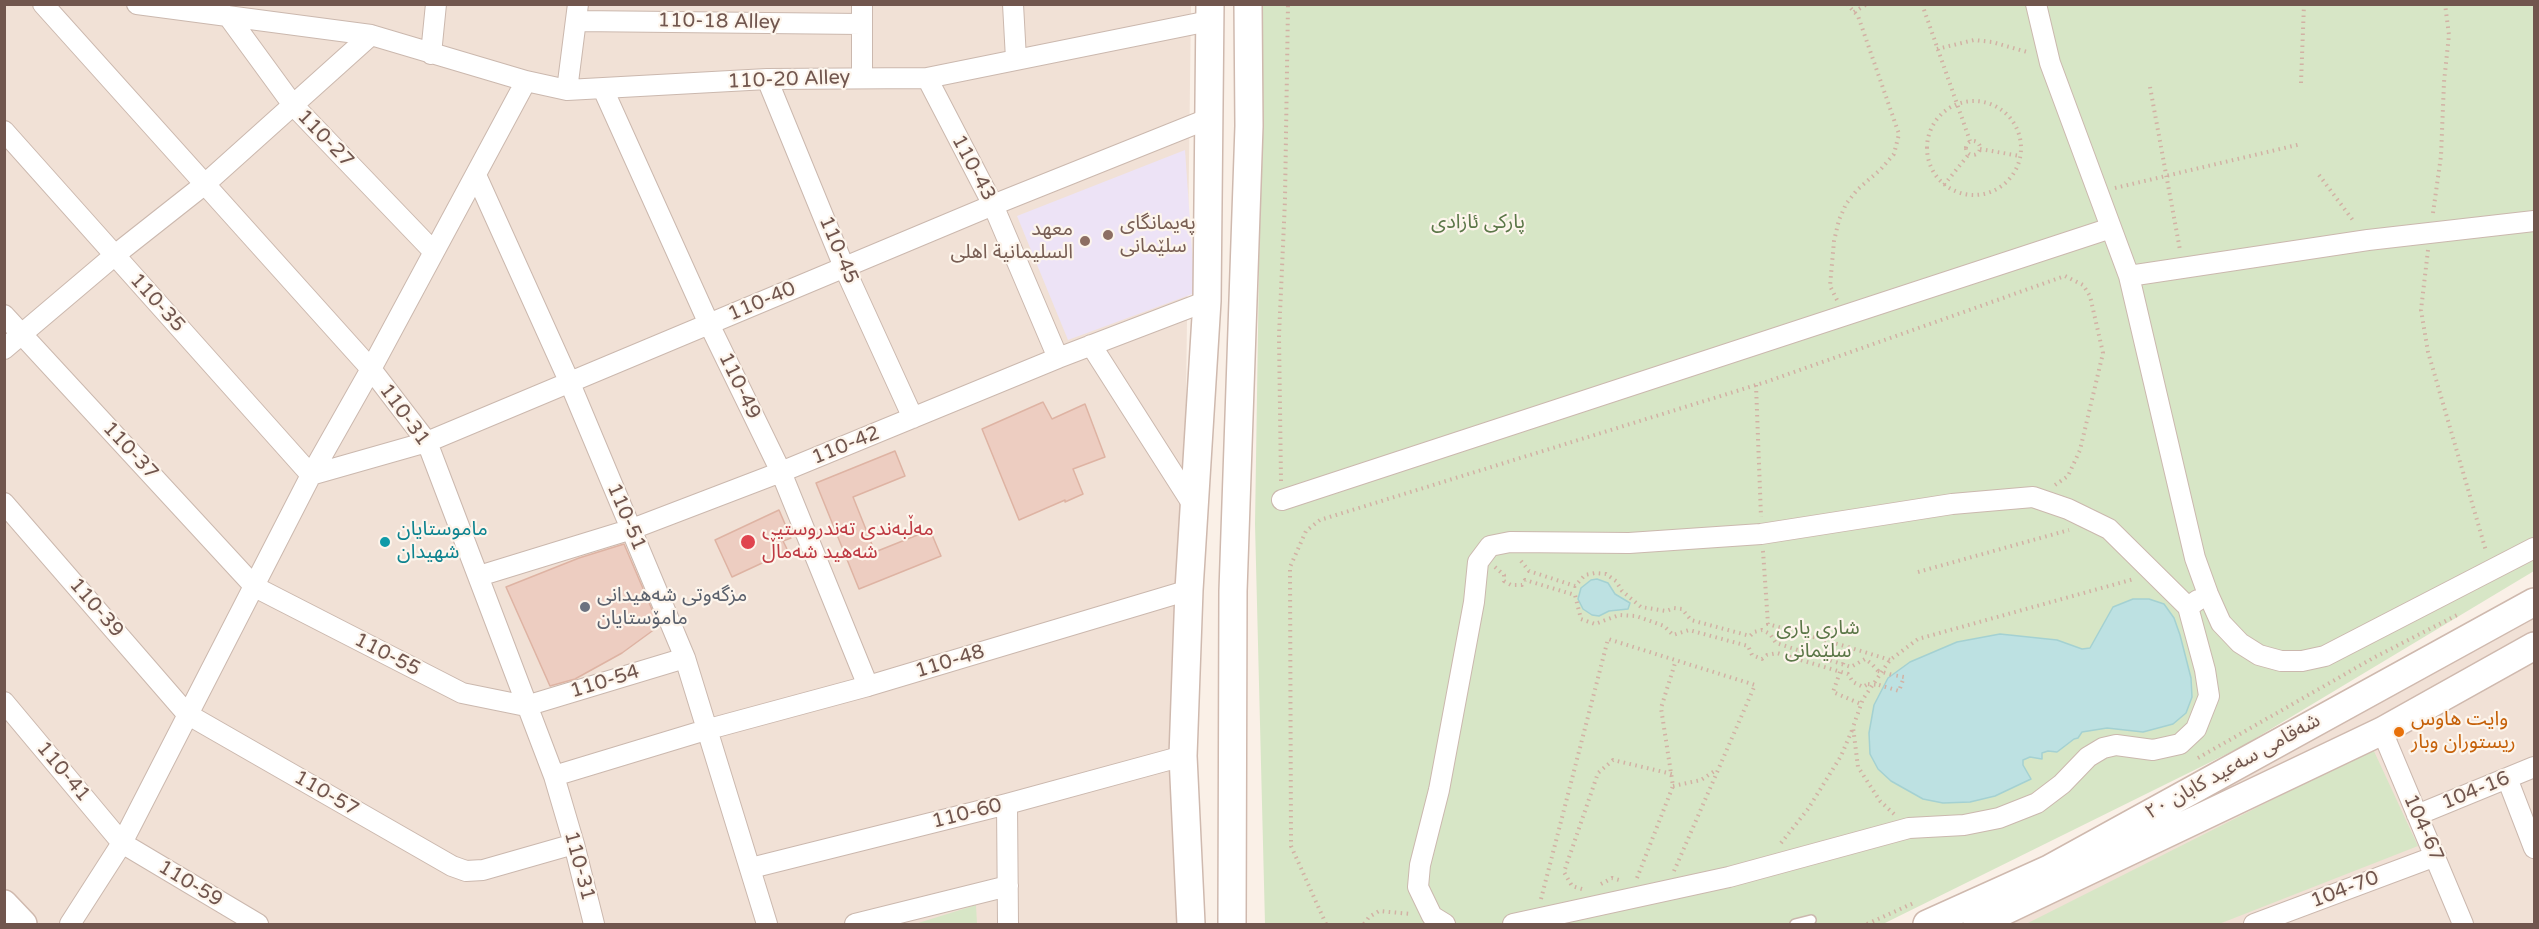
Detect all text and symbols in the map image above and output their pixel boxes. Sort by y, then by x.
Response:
street label: 110-18 Alley [657,9,781,35]
street label: 110-20 Alley [727,66,851,94]
street label: 110-27 [292,105,358,173]
street label: 110-43 [946,131,1000,205]
park label: پارکی ئازادی [1431,211,1525,235]
place label: پەیمانگای سلێمانی [1120,212,1196,259]
street label: 110-45 [813,213,863,287]
place label: معهد السلیمانیة اهلى [950,218,1073,265]
marker: پەیمانگای سلێمانی [1101,228,1115,242]
marker: معهد السلیمانیة اهلى [1078,234,1092,248]
street label: 110-35 [124,269,190,337]
street label: 110-40 [725,277,799,327]
street label: 110-49 [713,349,765,423]
street label: 110-31 [373,379,435,451]
street label: 110-37 [97,417,163,485]
street label: 110-42 [809,422,883,470]
street label: 110-51 [601,480,651,554]
place label: ماموستايان شهيدان [397,518,488,565]
place label: مەڵبەندی تەندروستیی شەهید شەماڵ [762,518,934,565]
marker: مەڵبەندی تەندروستیی شەهید شەماڵ [739,533,757,551]
marker: ماموستايان شهيدان [378,535,392,549]
street label: 110-39 [64,573,128,643]
place label: مزگەوتی شەهیدانی مامۆستایان [597,584,747,631]
marker: مزگەوتی شەهیدانی مامۆستایان [578,600,592,614]
park label: شاری یاری سلێمانی [1776,617,1860,664]
street label: 110-55 [350,628,424,682]
street label: 110-48 [912,640,988,684]
street label: 110-54 [568,660,642,704]
place label: وايت هاوس ريستوران وبار [2411,708,2516,755]
street label: شەقامی سەعید کابان ٢٠ [2141,709,2325,825]
marker: وايت هاوس ريستوران وبار [2392,725,2406,739]
street label: 110-41 [31,737,95,807]
street label: 110-57 [289,766,363,822]
street label: 104-16 [2439,767,2513,815]
street label: 104-67 [2398,791,2448,865]
street label: 110-60 [930,794,1004,834]
street label: 110-31 [558,829,600,903]
street label: 110-59 [153,855,227,913]
street label: 104-70 [2308,866,2382,914]

